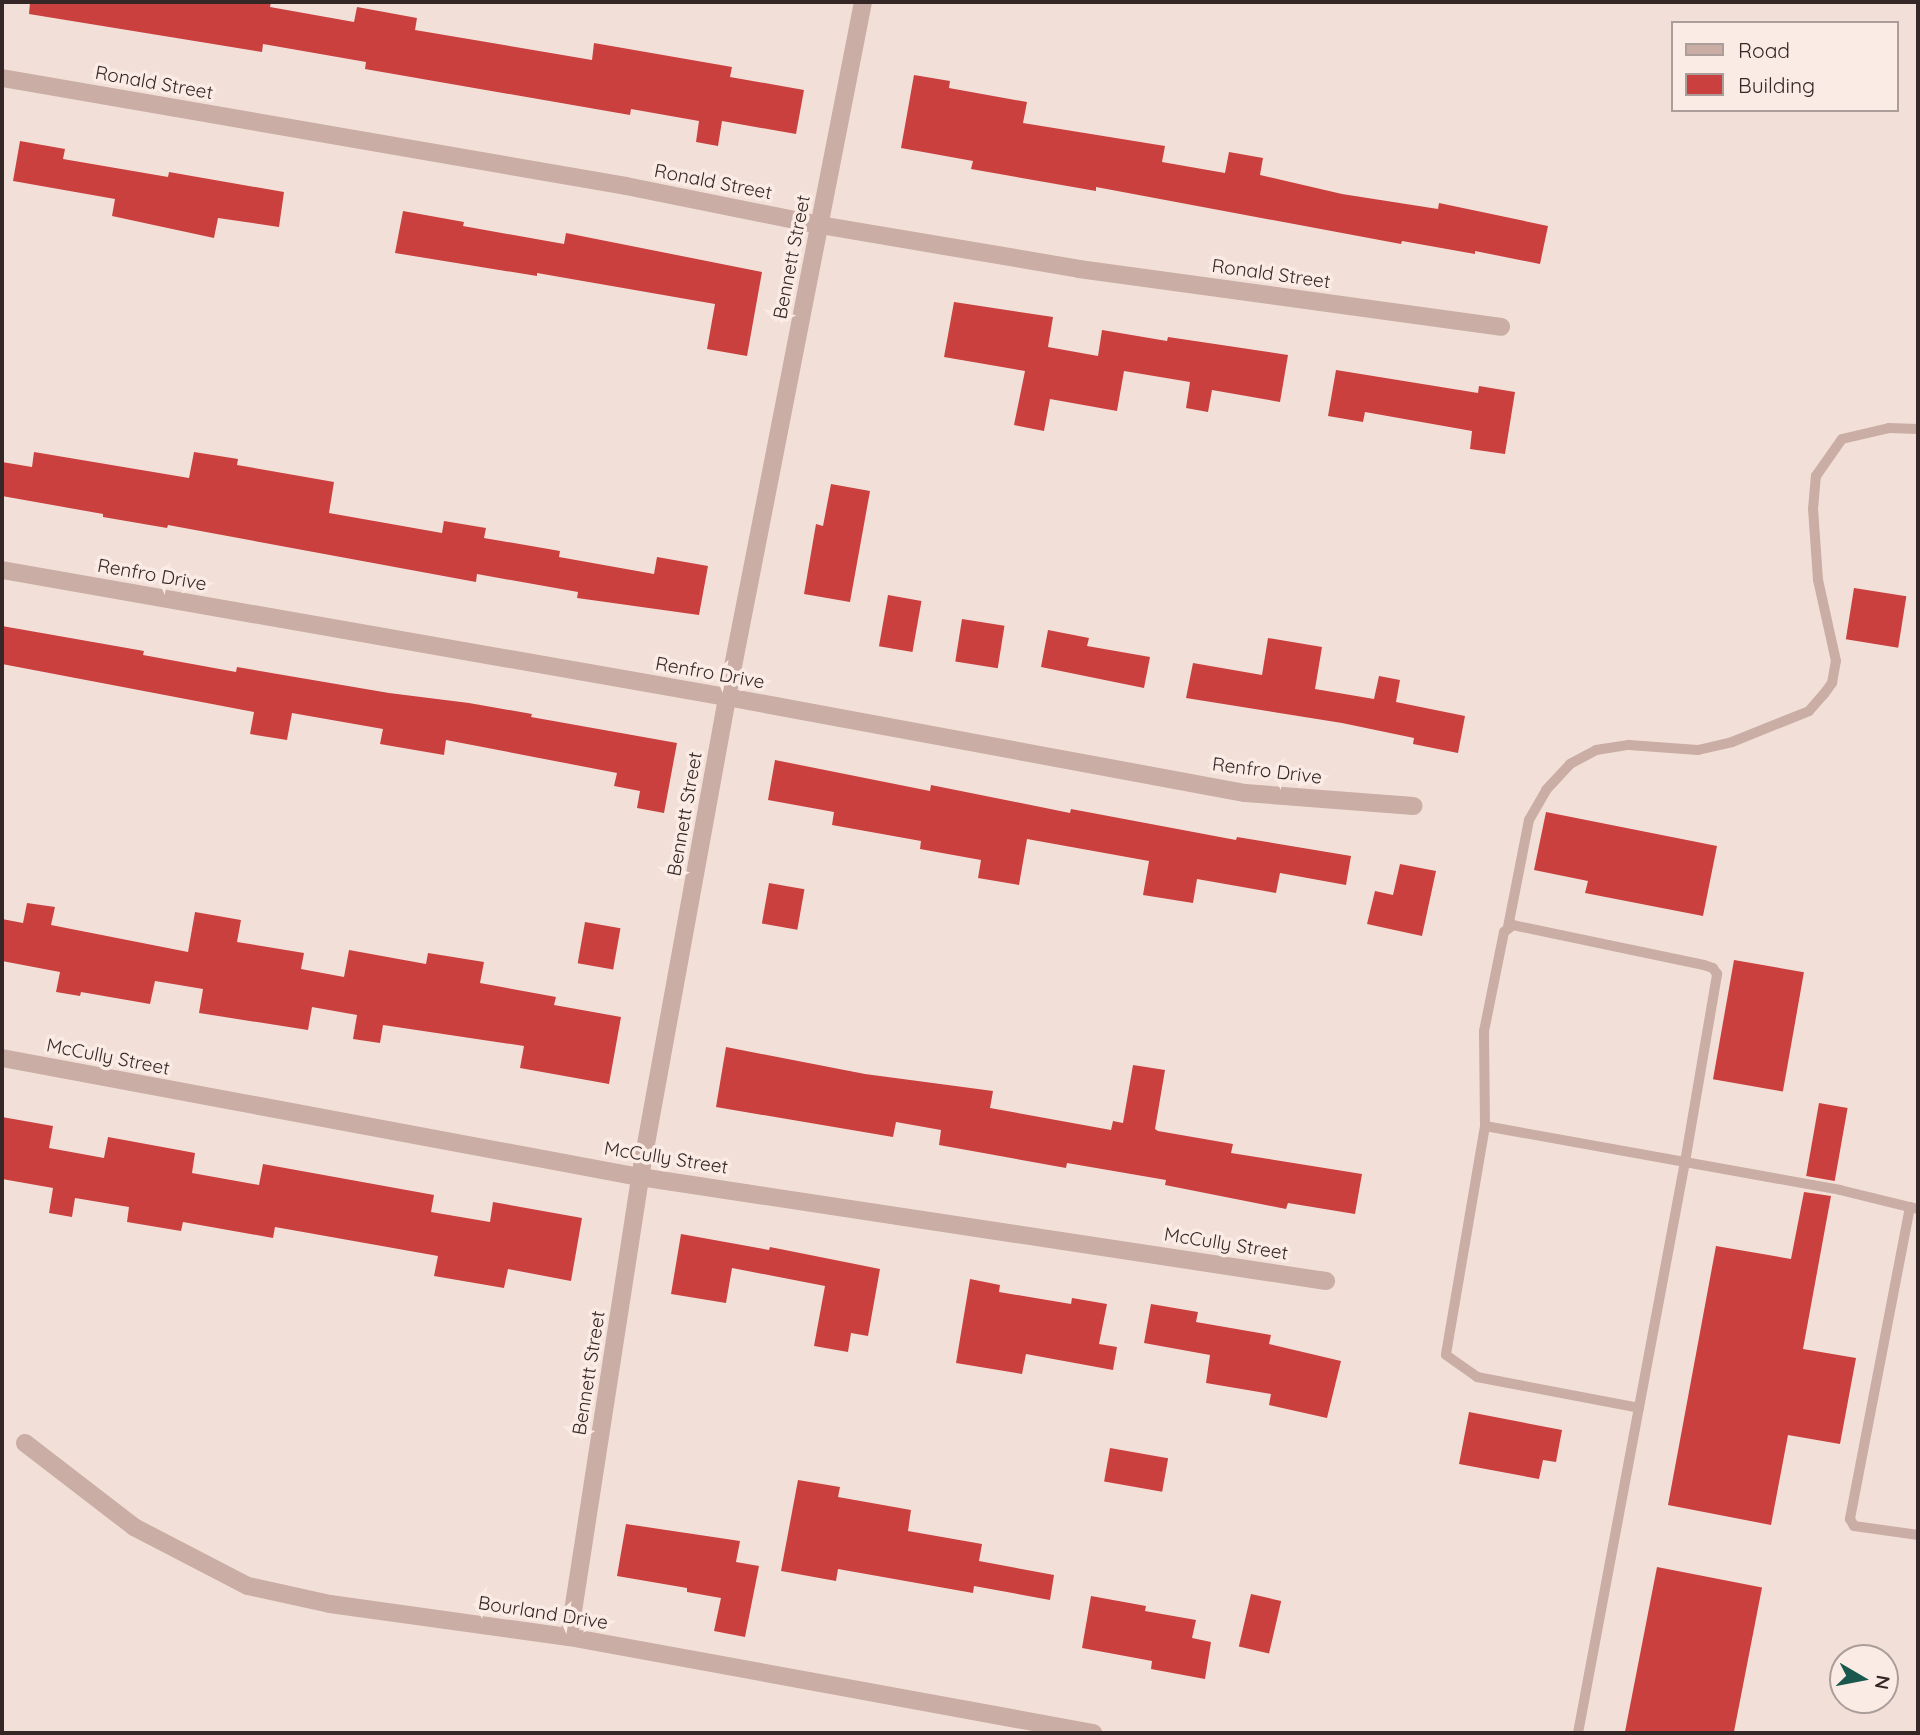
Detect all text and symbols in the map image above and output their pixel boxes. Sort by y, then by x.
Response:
legend [1672,21,1899,112]
text: Road [1738,37,1790,63]
street label: Ronald Street [93,61,215,105]
text: Building [1738,72,1815,98]
street label: Ronald Street [652,159,774,205]
street label: Bennett Street [769,193,815,321]
street label: Ronald Street [1210,254,1332,294]
street label: Renfro Drive [96,554,208,596]
street label: Renfro Drive [654,652,766,694]
street label: Bennett Street [663,750,707,878]
street label: Renfro Drive [1211,753,1323,789]
street label: McCully Street [44,1034,172,1080]
street label: McCully Street [602,1137,730,1179]
street label: McCully Street [1162,1223,1290,1265]
street label: Bennett Street [568,1309,610,1437]
street label: Bourland Drive [476,1591,610,1635]
north arrow [1829,1644,1899,1714]
text: N [1870,1673,1896,1691]

